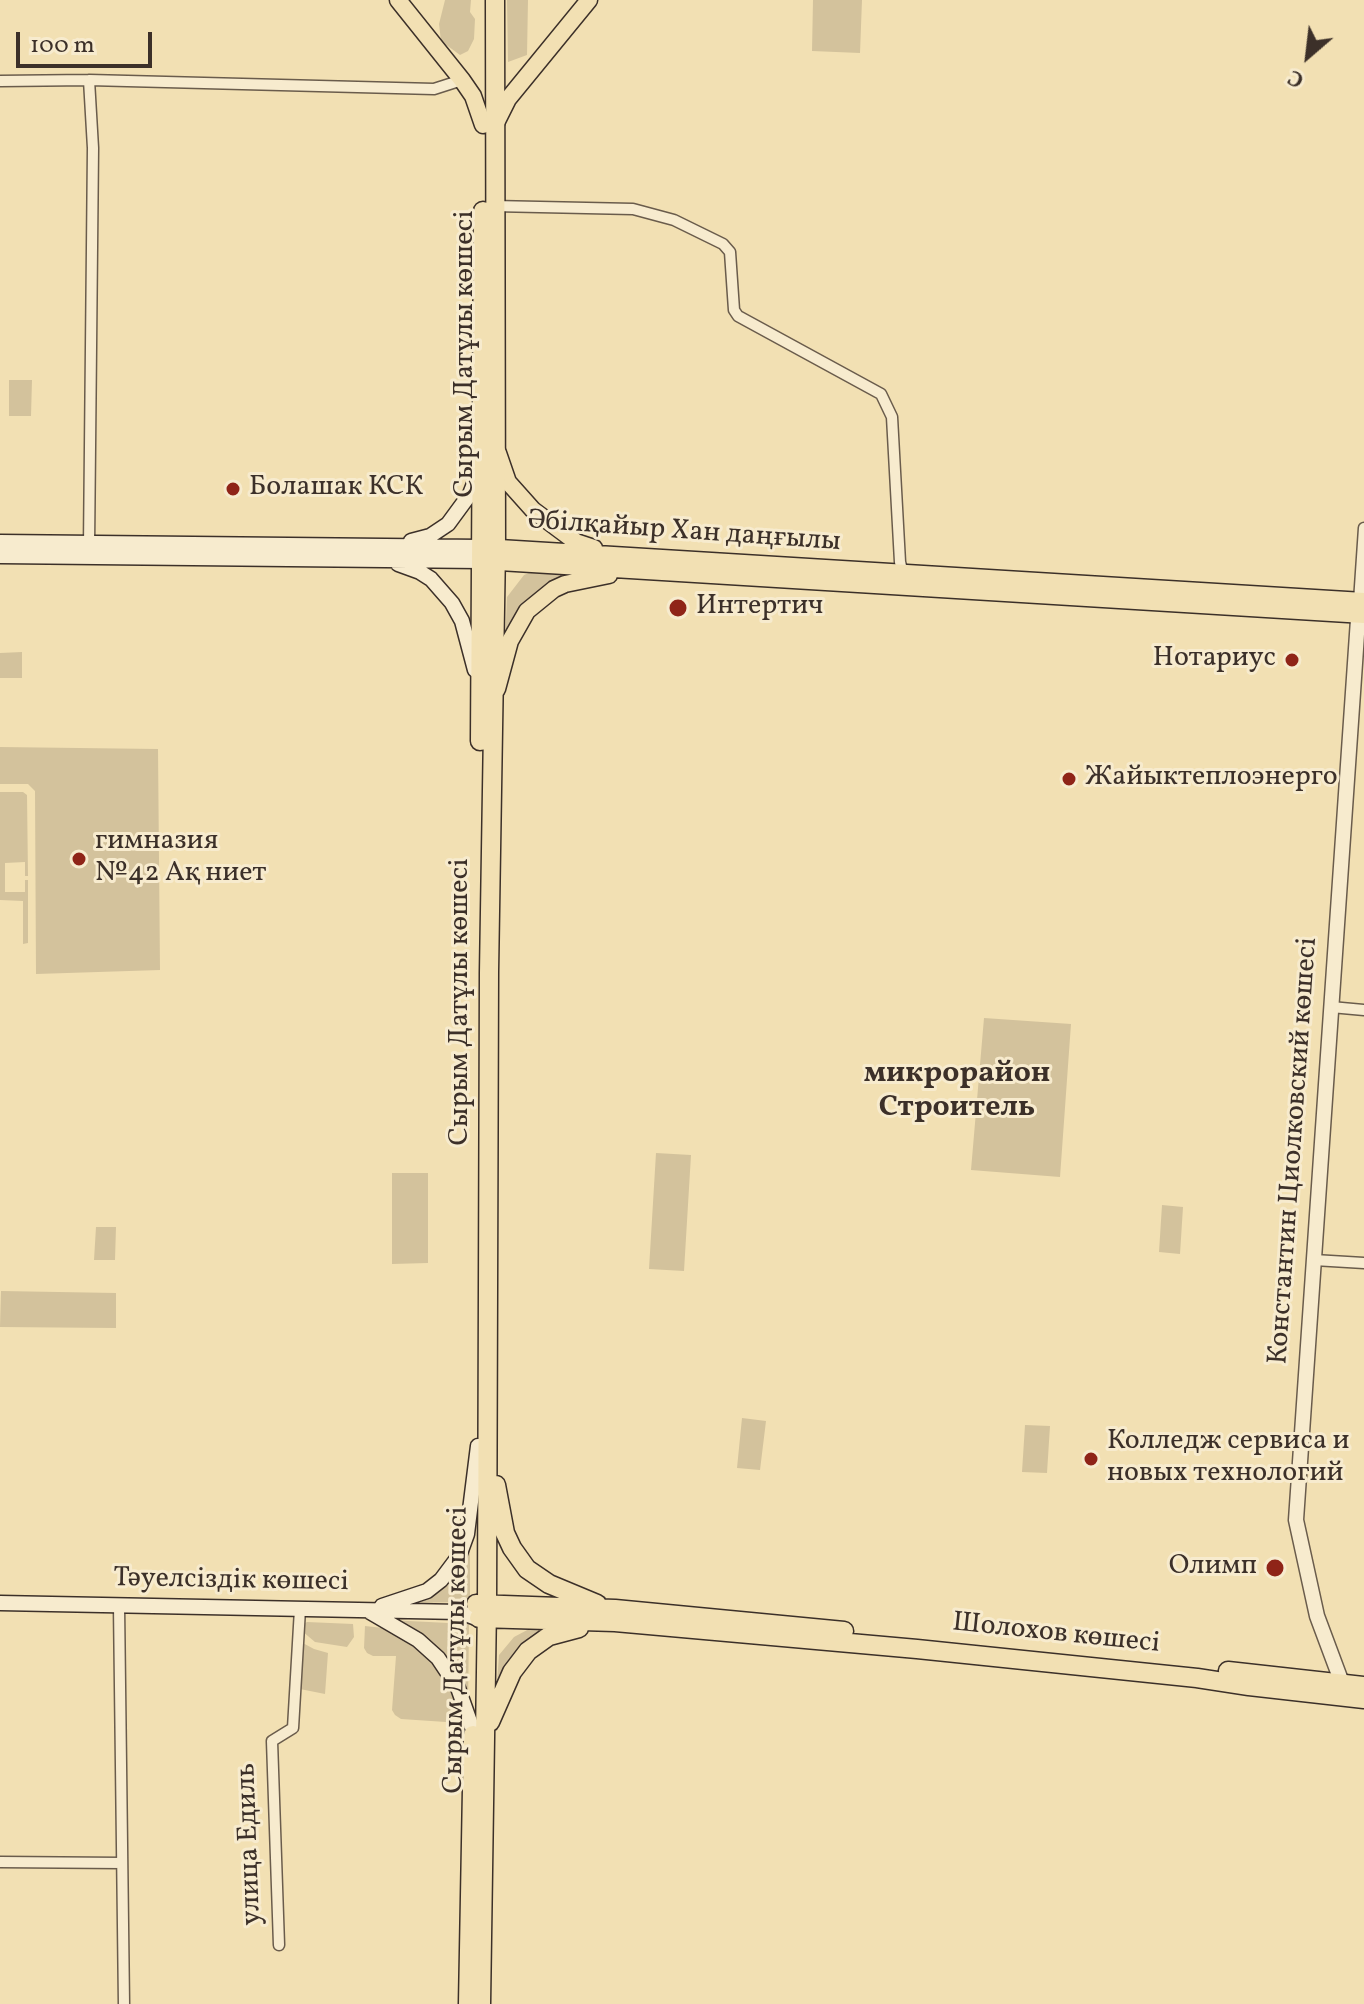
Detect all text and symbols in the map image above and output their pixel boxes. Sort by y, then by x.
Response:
scale bar [20,16,156,66]
north arrow [1268,16,1348,96]
text: 100 m [30,29,95,63]
text: С [1283,61,1310,95]
street label: Сырым Датұлы көшесі [450,210,484,498]
place label: Болашак КСК [249,472,424,506]
marker: Болашак КСК [224,480,242,498]
street label: Әбілқайыр Хан даңғылы [526,505,842,561]
place label: Интертич [696,591,823,625]
marker: Интертич [667,597,689,619]
place label: Нотариус [1153,643,1276,677]
marker: Нотариус [1283,651,1301,669]
place label: Жайыктеплоэнерго [1085,762,1338,796]
marker: Жайыктеплоэнерго [1060,770,1078,788]
place label: гимназия №42 Ақ ниет [95,826,267,892]
marker: гимназия №42 Ақ ниет [70,850,88,868]
street label: Сырым Датұлы көшесі [445,858,479,1146]
street label: Константин Циолковский көшесі [1263,936,1327,1366]
district label: микрорайон Строитель [864,1057,1050,1128]
place label: Колледж сервиса и новых технологий [1107,1426,1350,1492]
marker: Колледж сервиса и новых технологий [1082,1450,1100,1468]
street label: Сырым Датұлы көшесі [439,1506,477,1794]
place label: Олимп [1169,1551,1257,1585]
marker: Олимп [1264,1557,1286,1579]
street label: Тәуелсіздік көшесі [113,1563,349,1601]
street label: Шолохов көшесі [951,1607,1161,1663]
street label: улица Едиль [231,1762,271,1926]

